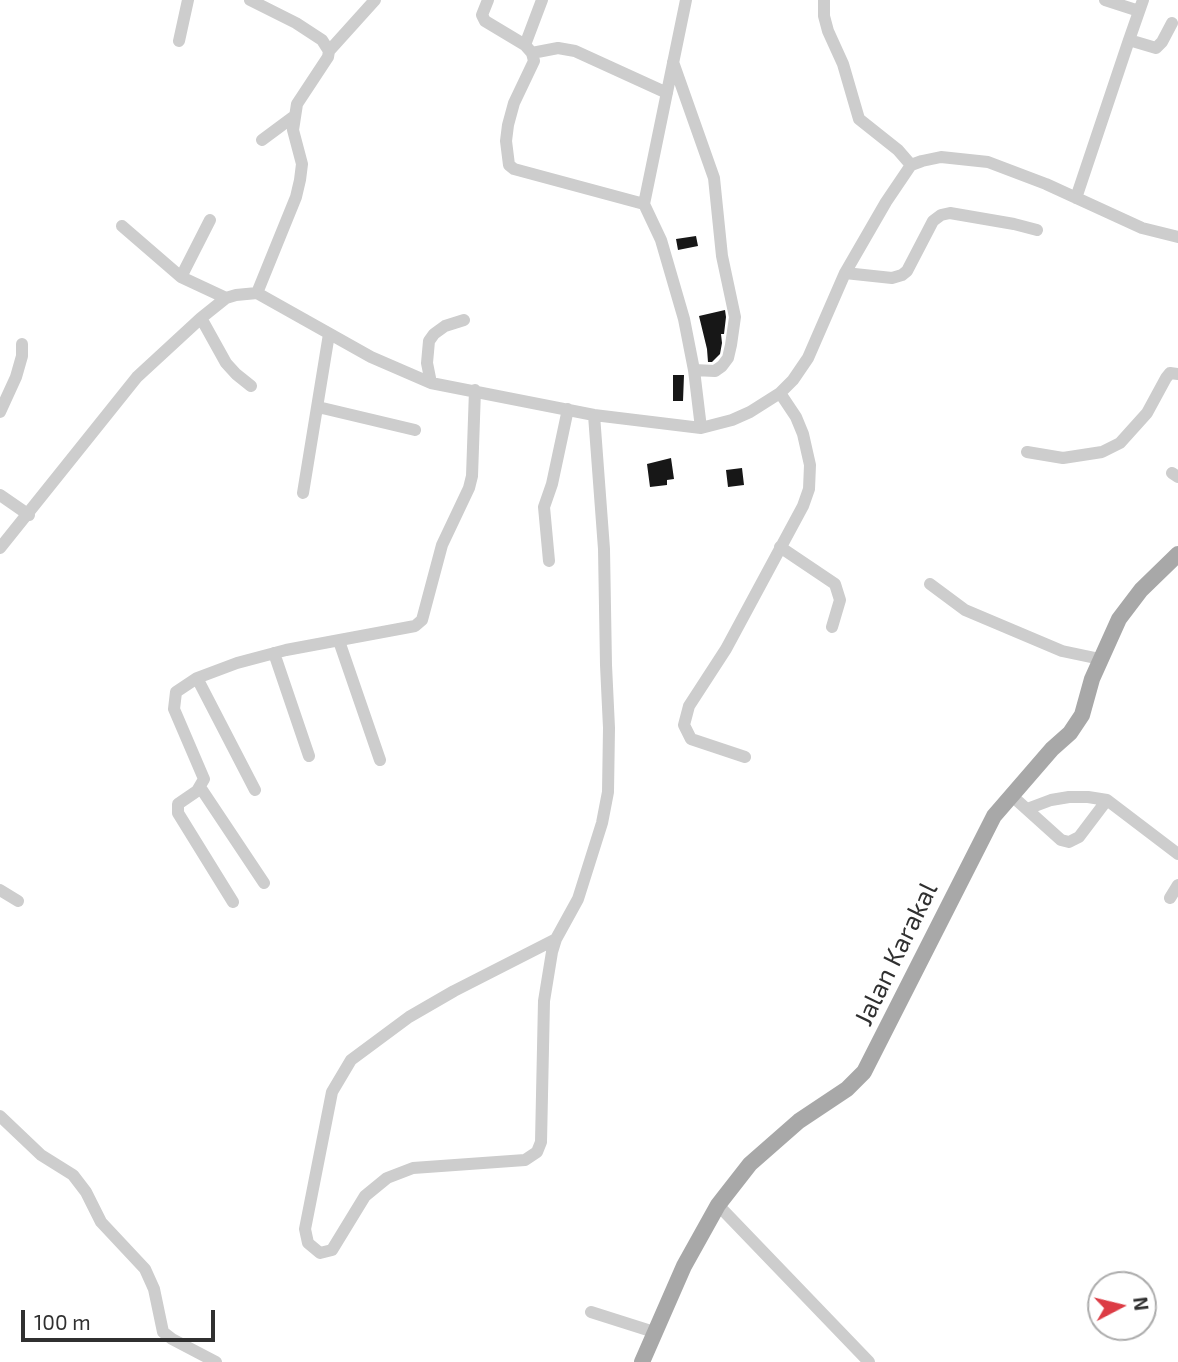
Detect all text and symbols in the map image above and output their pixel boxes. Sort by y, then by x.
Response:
street label: Jalan Karakal [848,877,944,1031]
north arrow [1087,1271,1157,1341]
text: N [1129,1295,1154,1312]
scale bar [24,1296,219,1340]
text: 100 m [34,1309,91,1334]

